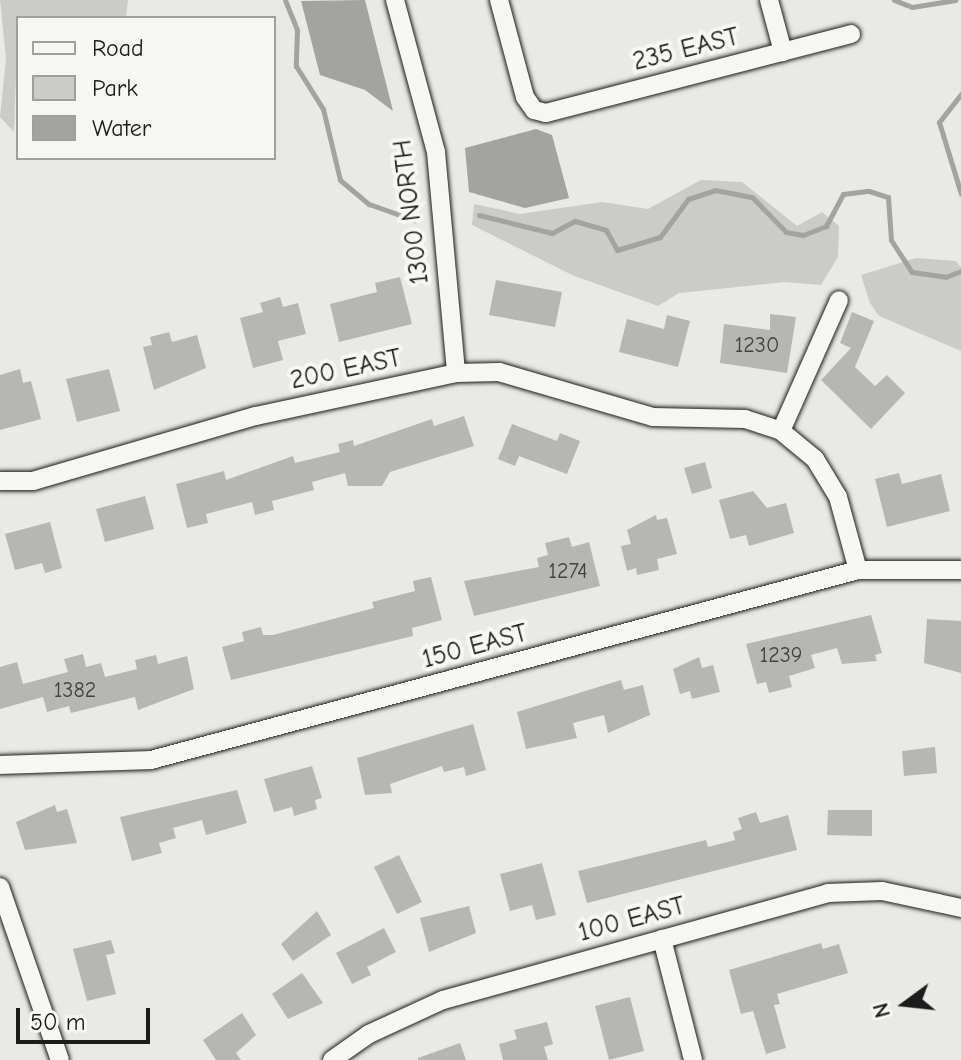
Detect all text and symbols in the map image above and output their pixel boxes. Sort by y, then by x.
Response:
legend [16,16,276,160]
street label: 235 EAST [630,22,742,78]
text: Road [92,34,144,62]
text: Park [92,74,138,102]
text: Water [92,114,151,142]
street label: 1300 NORTH [388,138,436,286]
house number: 1230 [735,333,779,359]
street label: 200 EAST [288,343,404,397]
house number: 1274 [548,559,588,585]
street label: 150 EAST [419,618,531,676]
house number: 1239 [759,643,803,669]
house number: 1382 [54,678,96,704]
street label: 100 EAST [575,891,689,949]
north arrow [865,964,945,1044]
scale bar [20,992,154,1042]
text: N [867,1000,896,1021]
text: 50 m [30,1008,86,1036]

